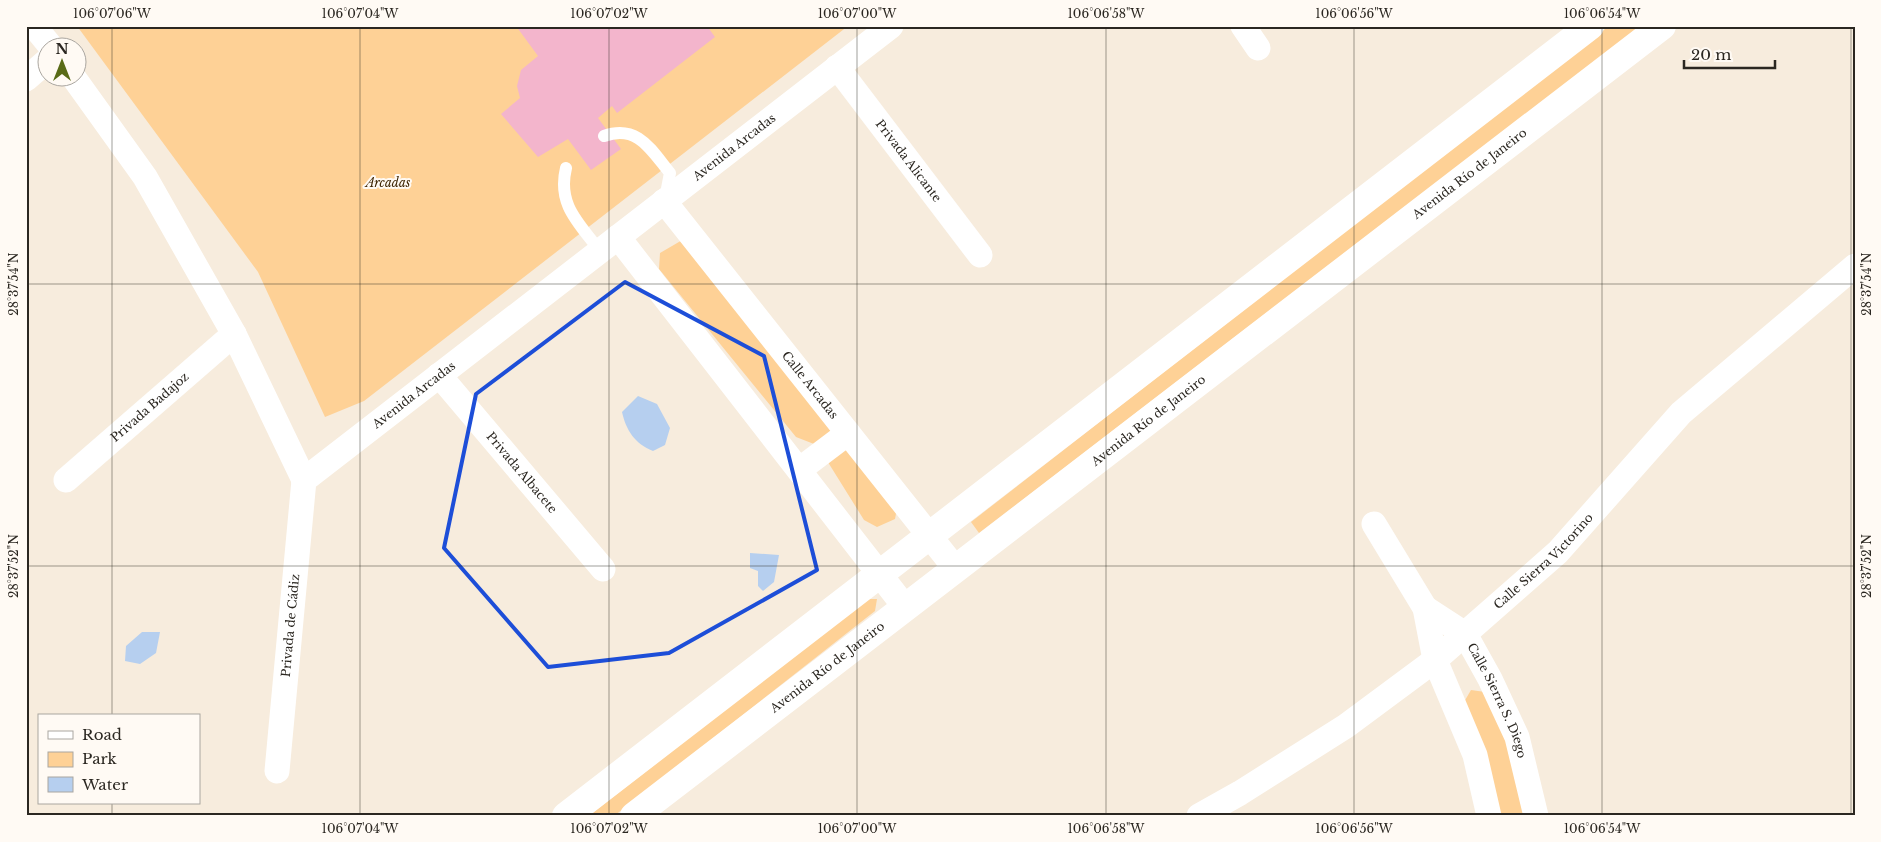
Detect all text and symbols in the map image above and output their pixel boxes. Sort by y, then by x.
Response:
text: 106°07'06"W [73,6,152,21]
text: 106°07'04"W [322,6,399,21]
text: 106°07'02"W [570,6,649,21]
text: 106°07'00"W [818,6,897,21]
text: 106°06'58"W [1068,6,1145,21]
text: 106°06'56"W [1315,6,1394,21]
text: 106°06'54"W [1564,6,1641,21]
north arrow [38,38,88,88]
scale bar [1684,38,1775,70]
text: N [55,40,69,58]
text: 20 m [1691,45,1731,64]
street label: Avenida Arcadas [689,110,778,184]
street label: Privada Alicante [873,116,945,205]
street label: Avenida Río de Janeiro [1409,125,1530,223]
park label: Arcadas [364,175,411,190]
text: 28°37'54"N [6,252,21,316]
text: 28°37'54"N [1859,252,1874,316]
street label: Calle Arcadas [779,348,842,422]
street label: Avenida Arcadas [368,358,458,432]
street label: Privada Badajoz [107,369,192,445]
street label: Avenida Río de Janeiro [1087,371,1209,469]
street label: Privada Albacete [483,429,561,516]
street label: Calle Sierra Victorino [1490,510,1596,612]
text: 28°37'52"N [6,534,21,598]
text: 28°37'52"N [1859,534,1874,598]
street label: Privada de Cádiz [278,573,302,678]
street label: Avenida Río de Janeiro [766,618,887,716]
street label: Calle Sierra S. Diego [1464,640,1530,760]
legend [38,714,200,804]
text: Road [82,725,122,744]
text: Park [82,749,118,768]
text: Water [81,775,129,794]
text: 106°07'04"W [322,821,399,836]
text: 106°07'02"W [570,821,649,836]
text: 106°07'00"W [818,821,897,836]
text: 106°06'58"W [1068,821,1145,836]
text: 106°06'56"W [1315,821,1394,836]
text: 106°06'54"W [1564,821,1641,836]

